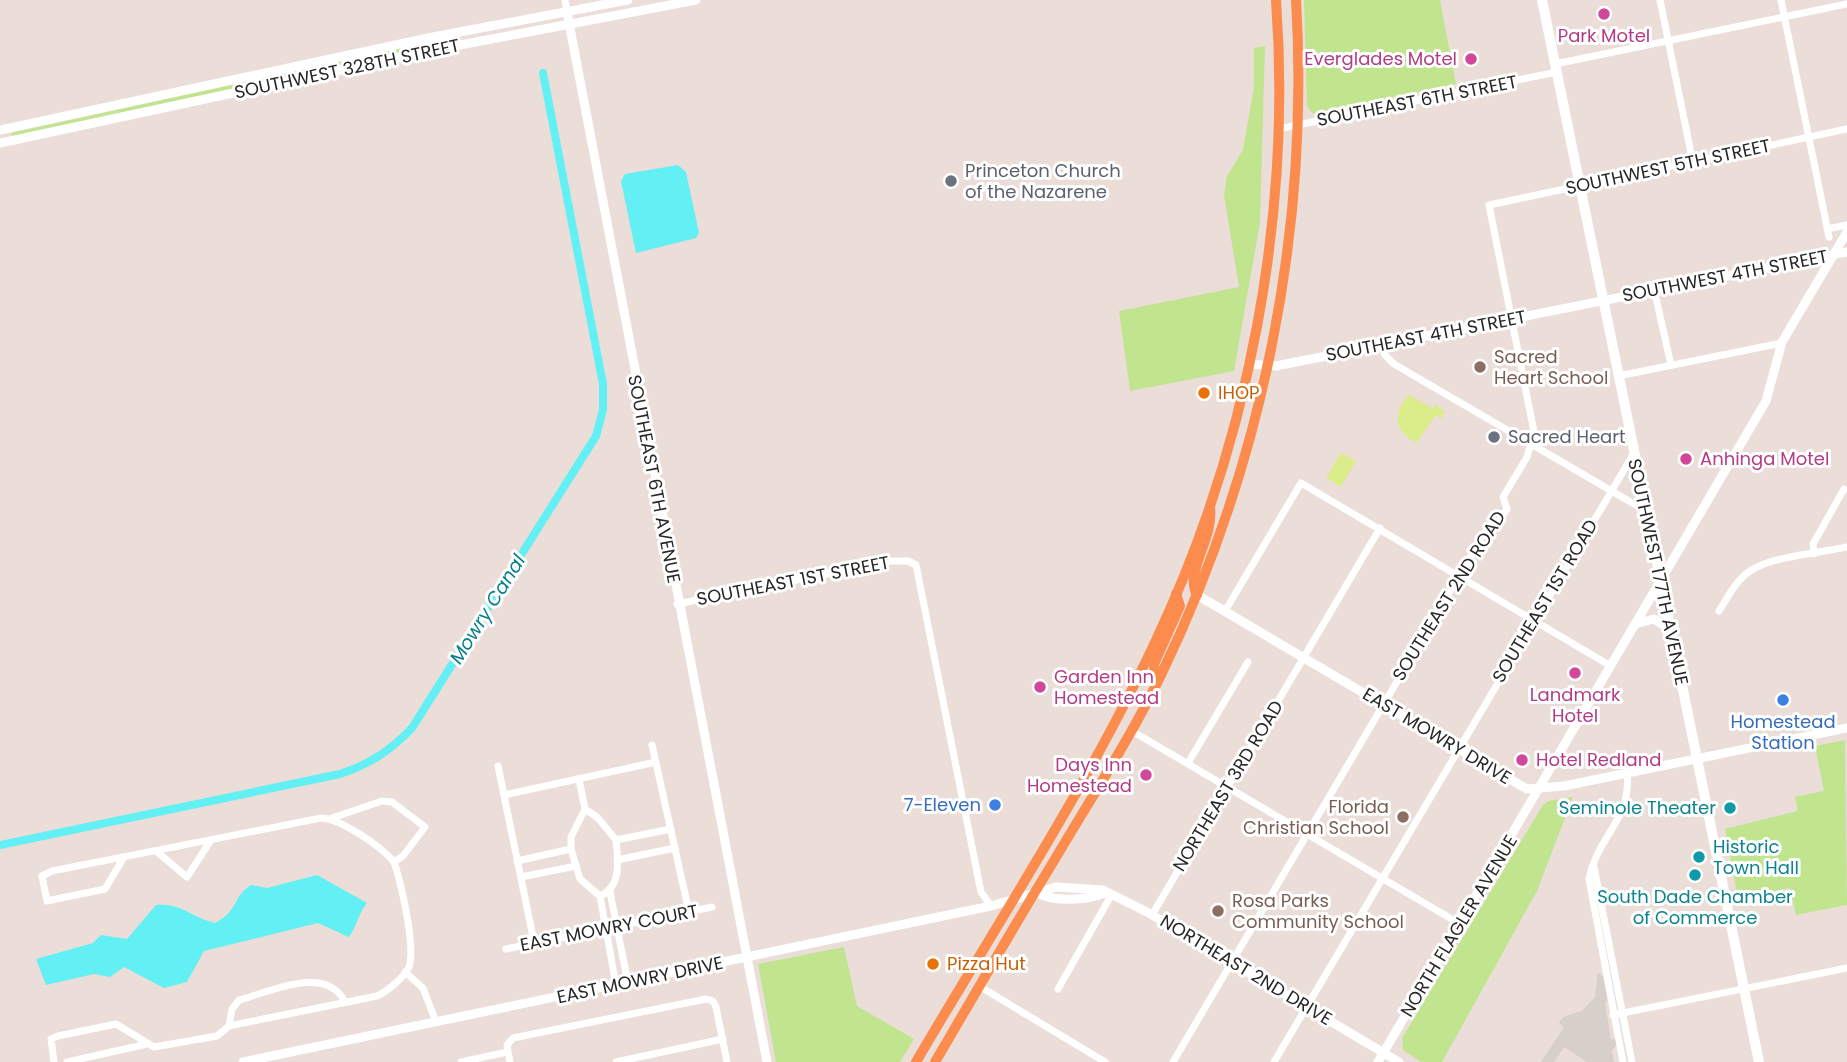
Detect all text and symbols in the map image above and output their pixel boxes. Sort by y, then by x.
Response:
marker: Park Motel [1596,6,1612,22]
place label: Park Motel [1558,23,1650,48]
street label: SOUTHWEST 328TH STREET [232,32,462,105]
place label: Everglades Motel [1304,46,1457,71]
marker: Everglades Motel [1463,51,1479,67]
street label: SOUTHEAST 6TH STREET [1315,69,1519,132]
street label: SOUTHWEST 5TH STREET [1563,133,1773,200]
place label: Princeton Church of the Nazarene [965,158,1121,204]
marker: Princeton Church of the Nazarene [943,173,959,189]
street label: SOUTHWEST 4TH STREET [1620,243,1830,308]
street label: SOUTHEAST 4TH STREET [1324,304,1528,367]
place label: Sacred Heart School [1494,344,1608,390]
marker: Sacred Heart School [1472,359,1488,375]
street label: SOUTHEAST 6TH AVENUE [622,373,687,585]
place label: IHOP [1218,380,1259,405]
marker: IHOP [1196,385,1212,401]
place label: Sacred Heart [1508,424,1626,449]
marker: Sacred Heart [1486,429,1502,445]
place label: Anhinga Motel [1700,446,1829,471]
marker: Anhinga Motel [1678,451,1694,467]
street label: SOUTHWEST 177TH AVENUE [1622,456,1695,687]
street label: SOUTHEAST 2ND ROAD [1386,506,1511,685]
street label: SOUTHEAST 1ST ROAD [1486,514,1603,687]
water label: Mowry Canal [443,549,532,669]
street label: SOUTHEAST 1ST STREET [694,550,892,611]
place label: Garden Inn Homestead [1054,664,1159,710]
marker: Landmark Hotel [1567,665,1583,681]
marker: Garden Inn Homestead [1032,679,1048,695]
street label: EAST MOWRY DRIVE [1358,681,1516,790]
place label: Landmark Hotel [1530,682,1621,728]
marker: Homestead Station [1775,692,1791,708]
street label: NORTHEAST 3RD ROAD [1167,696,1289,876]
place label: Homestead Station [1730,709,1836,755]
place label: Hotel Redland [1536,747,1661,772]
place label: Days Inn Homestead [1027,752,1132,798]
marker: Hotel Redland [1514,752,1530,768]
marker: Days Inn Homestead [1138,767,1154,783]
place label: 7-Eleven [904,792,981,817]
place label: Florida Christian School [1243,794,1389,840]
place label: Seminole Theater [1559,795,1716,820]
marker: 7-Eleven [987,797,1003,813]
marker: Seminole Theater [1722,800,1738,816]
marker: Florida Christian School [1395,809,1411,825]
street label: NORTH FLAGLER AVENUE [1394,830,1523,1021]
place label: Historic Town Hall [1713,834,1799,880]
marker: Historic Town Hall [1691,849,1707,865]
marker: South Dade Chamber of Commerce [1687,867,1703,883]
place label: South Dade Chamber of Commerce [1597,884,1793,930]
place label: Rosa Parks Community School [1232,888,1404,934]
street label: EAST MOWRY COURT [518,898,700,957]
marker: Rosa Parks Community School [1210,903,1226,919]
street label: NORTHEAST 2ND DRIVE [1156,908,1337,1031]
street label: EAST MOWRY DRIVE [554,950,725,1009]
place label: Pizza Hut [947,951,1026,976]
marker: Pizza Hut [925,956,941,972]

